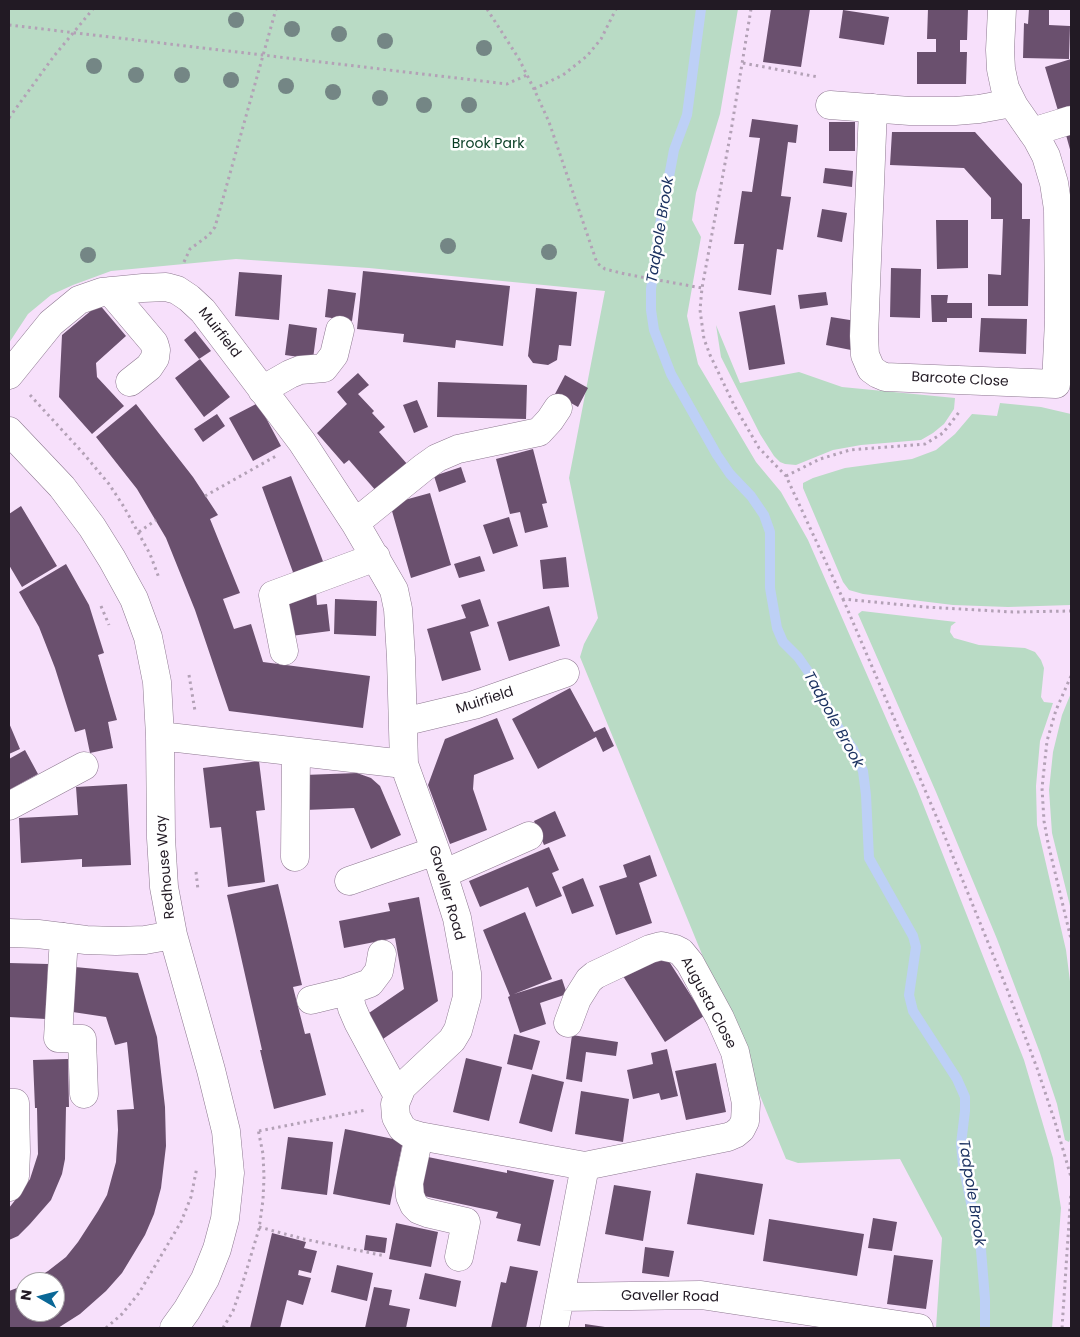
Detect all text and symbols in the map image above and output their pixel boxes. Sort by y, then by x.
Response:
park label: Brook Park [452,136,524,152]
water label: Tadpole Brook [644,176,678,284]
street label: Muirfield [194,304,244,362]
street label: Barcote Close [911,369,1009,391]
water label: Tadpole Brook [799,669,867,771]
street label: Muirfield [454,684,516,718]
street label: Redhouse Way [153,814,179,920]
street label: Gaveller Road [424,844,468,942]
street label: Augusta Close [677,954,739,1052]
water label: Tadpole Brook [954,1139,988,1247]
north arrow [15,1272,65,1322]
text: N [16,1288,37,1302]
street label: Gaveller Road [621,1288,719,1306]

